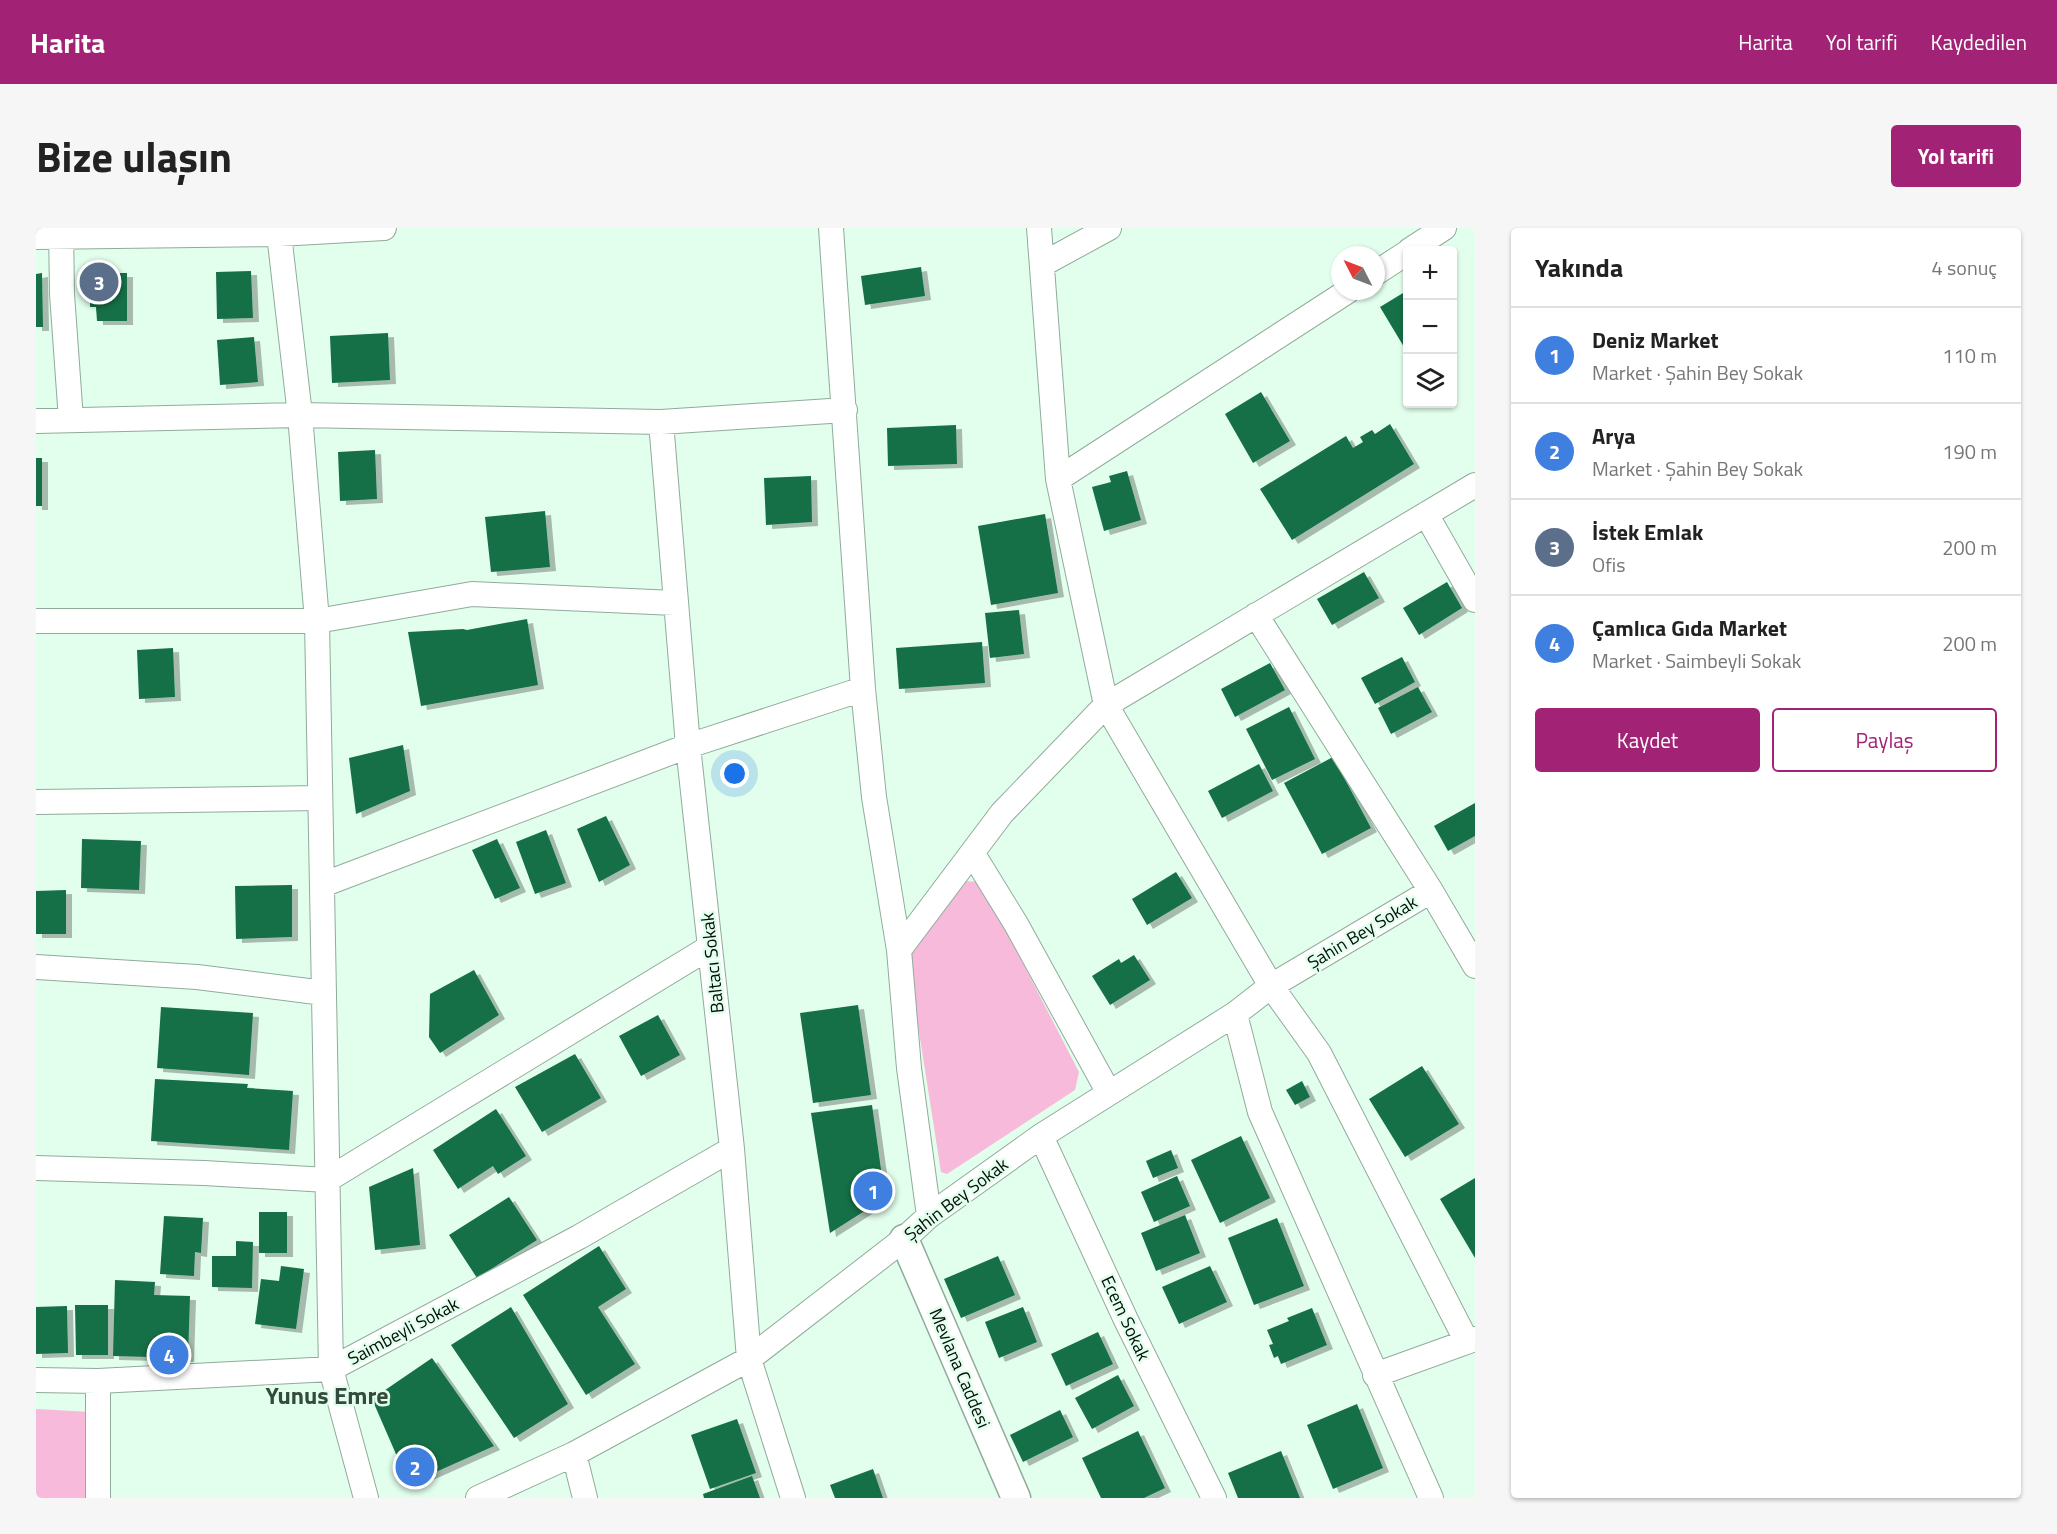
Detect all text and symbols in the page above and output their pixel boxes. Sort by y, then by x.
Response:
text: Harita [30,21,105,64]
text: Harita [1738,26,1793,58]
text: Yol tarifi [1826,26,1898,58]
text: Kaydedilen [1931,26,2027,58]
text: Bize ulaşın [36,124,232,188]
button: Yol tarifi [1891,125,2021,187]
north arrow [1331,246,1385,300]
map controls [1403,246,1457,408]
button: + [1403,246,1457,300]
text: Yakında [1535,248,1623,287]
text: 4 sonuç [1931,252,1997,283]
pin: 3 [80,260,118,304]
button: − [1403,300,1457,354]
text: Deniz Market [1592,323,1719,357]
text: 1 [1549,340,1560,371]
text: 110 m [1942,340,1997,371]
button: layers [1403,354,1457,408]
text: Market · Şahin Bey Sokak [1592,357,1803,388]
text: Arya [1592,419,1636,453]
text: 2 [1549,436,1560,467]
text: 190 m [1942,436,1997,467]
text: Market · Şahin Bey Sokak [1592,453,1803,484]
text: İstek Emlak [1592,515,1703,549]
text: 3 [1549,532,1560,563]
text: 200 m [1942,532,1997,563]
text: Ofis [1592,549,1626,580]
text: Çamlıca Gıda Market [1592,611,1787,645]
text: 4 [1549,628,1560,659]
text: 200 m [1942,628,1997,659]
text: Market · Saimbeyli Sokak [1592,645,1801,676]
button: Kaydet [1535,708,1760,772]
button: Paylaş [1772,708,1997,772]
your location [720,759,749,788]
street label: Şahin Bey Sokak [1302,888,1422,976]
street label: Baltacı Sokak [693,911,731,1015]
street label: Şahin Bey Sokak [898,1151,1014,1247]
pin: 1 [854,1168,892,1214]
street label: Ecem Sokak [1095,1271,1158,1365]
street label: Saimbeyli Sokak [343,1290,464,1372]
street label: Mevlana Caddesi [923,1304,997,1432]
pin: 4 [150,1332,188,1378]
district label: Yunus Emre [265,1377,389,1413]
pin: 2 [396,1444,434,1490]

